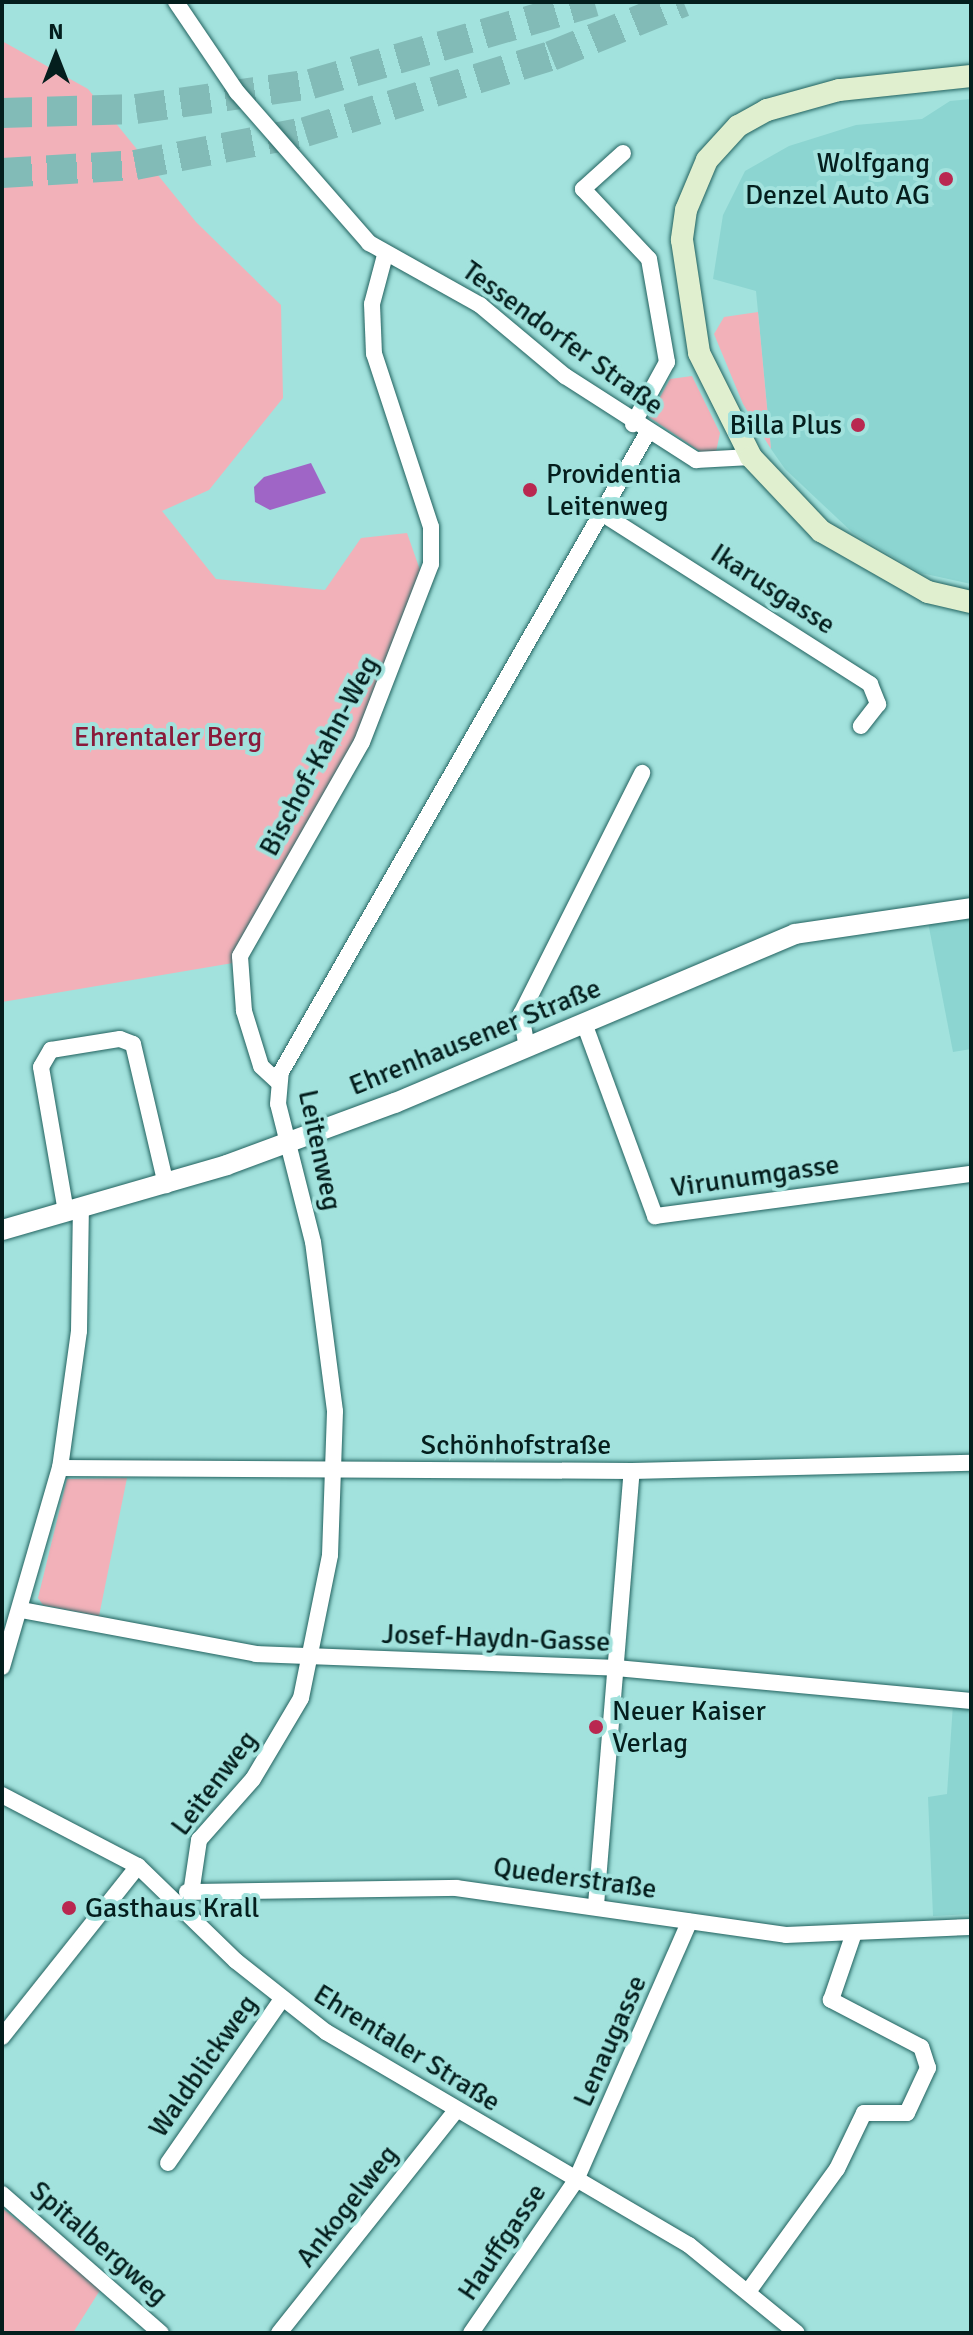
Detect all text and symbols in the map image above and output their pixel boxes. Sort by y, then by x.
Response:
north arrow [16,16,96,96]
text: N [48,18,64,45]
place label: Wolfgang Denzel Auto AG [745,146,930,212]
marker: Wolfgang Denzel Auto AG [937,170,955,188]
street label: Tessendorfer Straße [456,254,670,422]
place label: Billa Plus [730,408,842,442]
marker: Billa Plus [849,416,867,434]
place label: Providentia Leitenweg [546,457,681,523]
marker: Providentia Leitenweg [521,481,539,499]
street label: Ikarusgasse [704,536,842,642]
street label: Bischof-Kahn-Weg [252,650,386,862]
park label: Ehrentaler Berg [74,720,262,754]
street label: Ehrenhausener Straße [344,971,606,1103]
street label: Leitenweg [291,1087,349,1213]
street label: Virunumgasse [669,1148,841,1204]
street label: Schönhofstraße [421,1428,611,1462]
street label: Josef-Haydn-Gasse [381,1617,611,1659]
place label: Neuer Kaiser Verlag [612,1694,766,1760]
marker: Neuer Kaiser Verlag [587,1718,605,1736]
street label: Leitenweg [164,1724,264,1842]
street label: Quederstraße [491,1850,659,1906]
place label: Gasthaus Krall [85,1891,260,1925]
marker: Gasthaus Krall [60,1899,78,1917]
street label: Lenaugasse [566,1970,654,2112]
street label: Ehrentaler Straße [307,1977,507,2119]
street label: Waldblickweg [142,1988,264,2144]
street label: Ankogelweg [289,2138,405,2274]
street label: Spitalbergweg [23,2174,175,2312]
street label: Hauffgasse [451,2177,553,2307]

